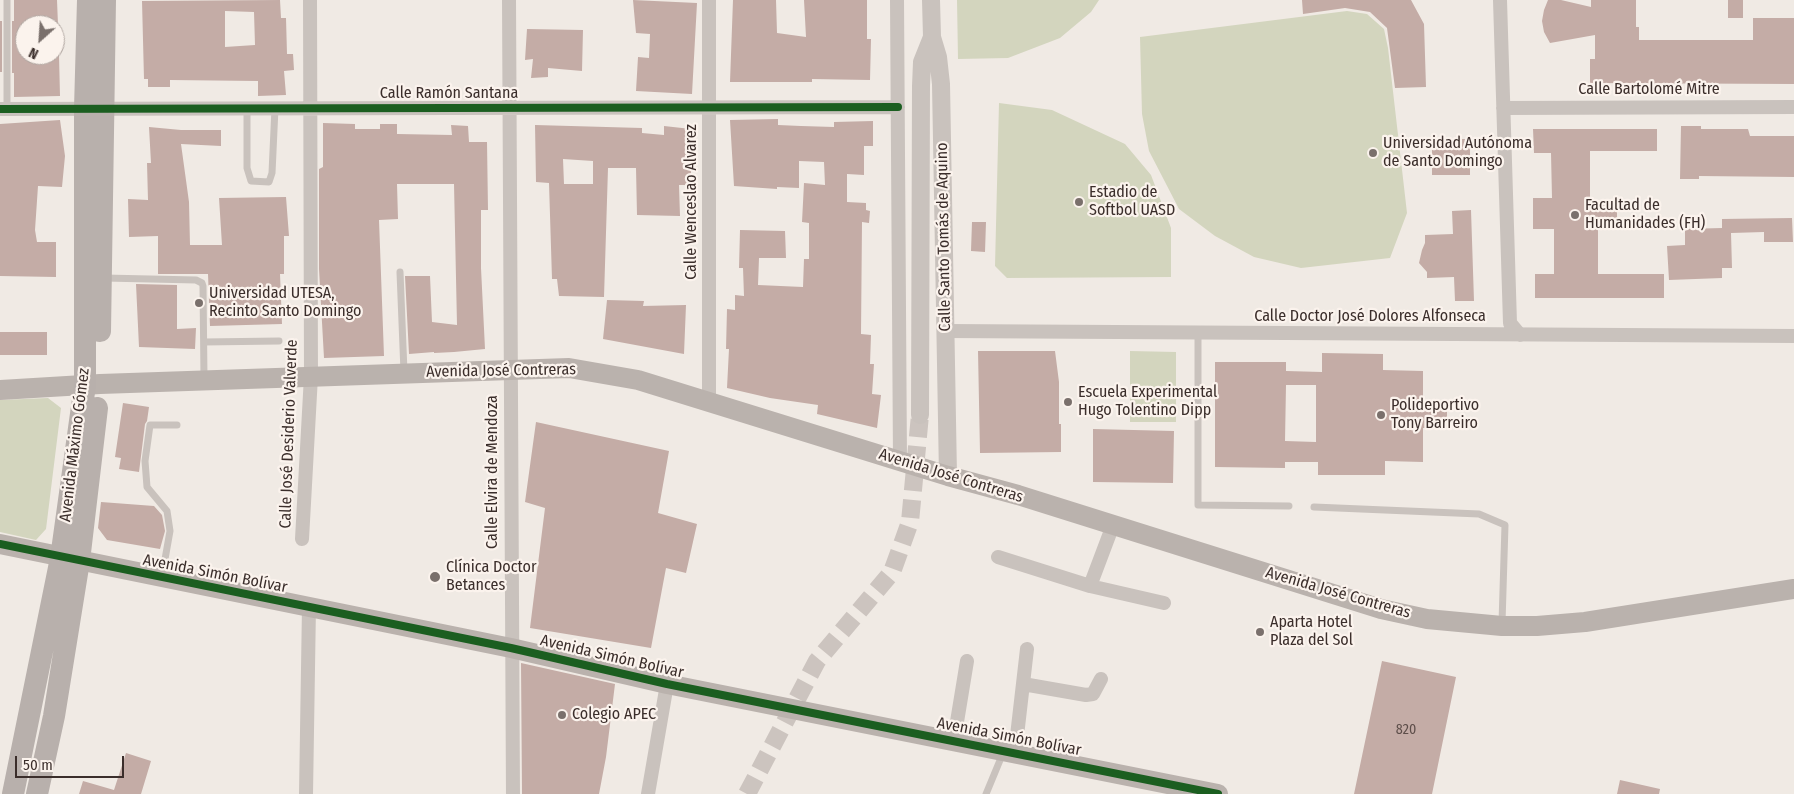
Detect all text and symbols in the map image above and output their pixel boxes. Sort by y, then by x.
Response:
north arrow [15,15,65,65]
text: N [26,44,41,63]
street label: Calle Bartolomé Mitre [1578,80,1720,100]
street label: Calle Ramón Santana [380,84,518,104]
street label: Calle Wenceslao Alvarez [682,124,702,280]
place label: Universidad Autónoma de Santo Domingo [1383,134,1532,172]
street label: Calle Santo Tomás de Aquino [933,142,955,332]
marker: Universidad Autónoma de Santo Domingo [1367,147,1379,159]
place label: Estadio de Softbol UASD [1089,183,1175,221]
marker: Estadio de Softbol UASD [1073,196,1085,208]
place label: Facultad de Humanidades (FH) [1585,196,1705,234]
marker: Facultad de Humanidades (FH) [1569,209,1581,221]
place label: Universidad UTESA, Recinto Santo Domingo [209,284,361,322]
marker: Universidad UTESA, Recinto Santo Domingo [193,297,205,309]
street label: Calle Doctor José Dolores Alfonseca [1254,307,1486,327]
street label: Calle José Desiderio Valverde [276,339,302,529]
street label: Avenida José Contreras [426,360,576,382]
street label: Avenida Máximo Gómez [56,367,94,523]
place label: Escuela Experimental Hugo Tolentino Dipp [1078,383,1217,421]
street label: Calle Elvira de Mendoza [483,395,503,549]
marker: Escuela Experimental Hugo Tolentino Dipp [1062,396,1074,408]
place label: Polideportivo Tony Barreiro [1391,396,1479,434]
marker: Polideportivo Tony Barreiro [1375,409,1387,421]
street label: Avenida José Contreras [877,445,1025,507]
street label: Avenida Simón Bolívar [141,551,289,597]
place label: Clínica Doctor Betances [446,558,537,596]
street label: Avenida José Contreras [1263,563,1413,623]
marker: Clínica Doctor Betances [428,570,442,584]
place label: Aparta Hotel Plaza del Sol [1270,613,1353,651]
marker: Aparta Hotel Plaza del Sol [1254,626,1266,638]
street label: Avenida Simón Bolívar [538,631,686,683]
place label: Colegio APEC [572,705,656,725]
marker: Colegio APEC [556,709,568,721]
street label: Avenida Simón Bolívar [935,714,1083,760]
house number: 820 [1396,722,1416,738]
scale bar [18,746,126,778]
text: 50 m [23,756,53,774]

